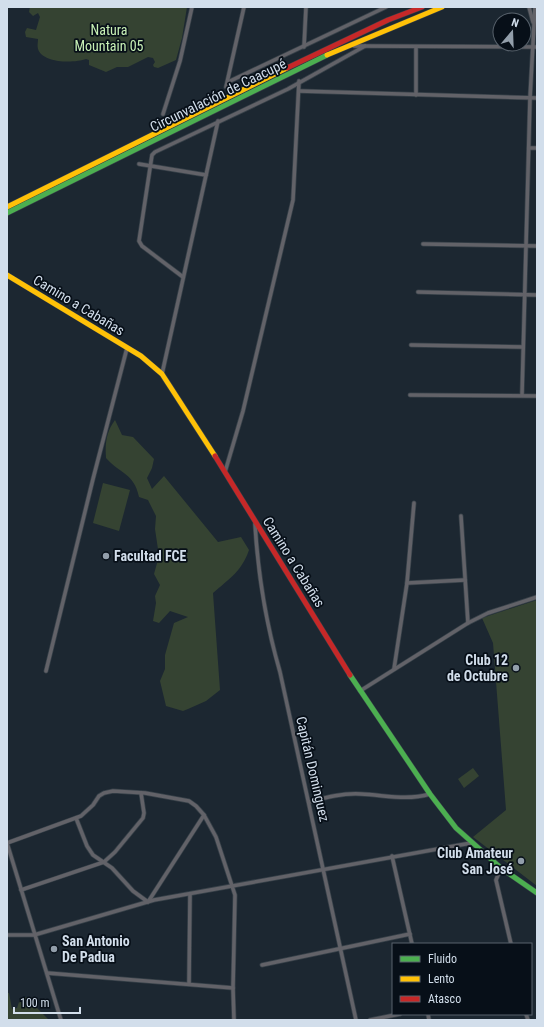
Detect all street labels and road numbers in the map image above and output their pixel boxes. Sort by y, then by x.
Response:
street label: Circunvalación de Caacupé [147,55,289,135]
street label: Camino a Cabañas [31,271,127,339]
street label: Camino a Cabañas [260,514,328,610]
street label: Capitán Dominguez [293,715,333,823]

